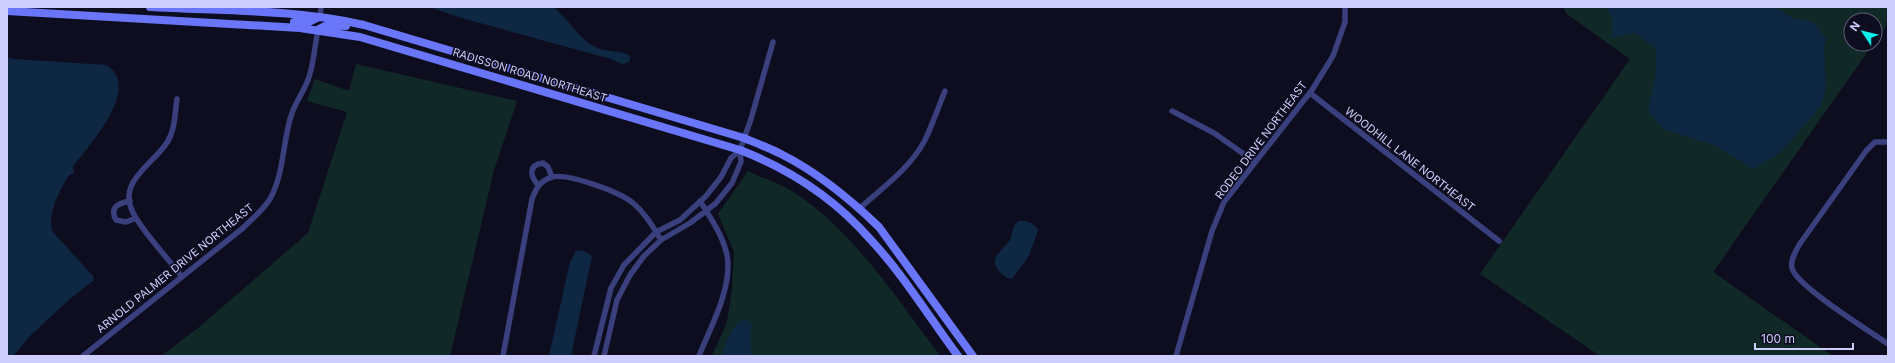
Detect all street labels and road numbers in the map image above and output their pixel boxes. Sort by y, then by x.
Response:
street label: RADISSON ROAD NORTHEAST [451,45,609,105]
street label: RODEO DRIVE NORTHEAST [1212,78,1310,202]
street label: WOODHILL LANE NORTHEAST [1342,104,1478,214]
street label: ARNOLD PALMER DRIVE NORTHEAST [94,200,256,336]

